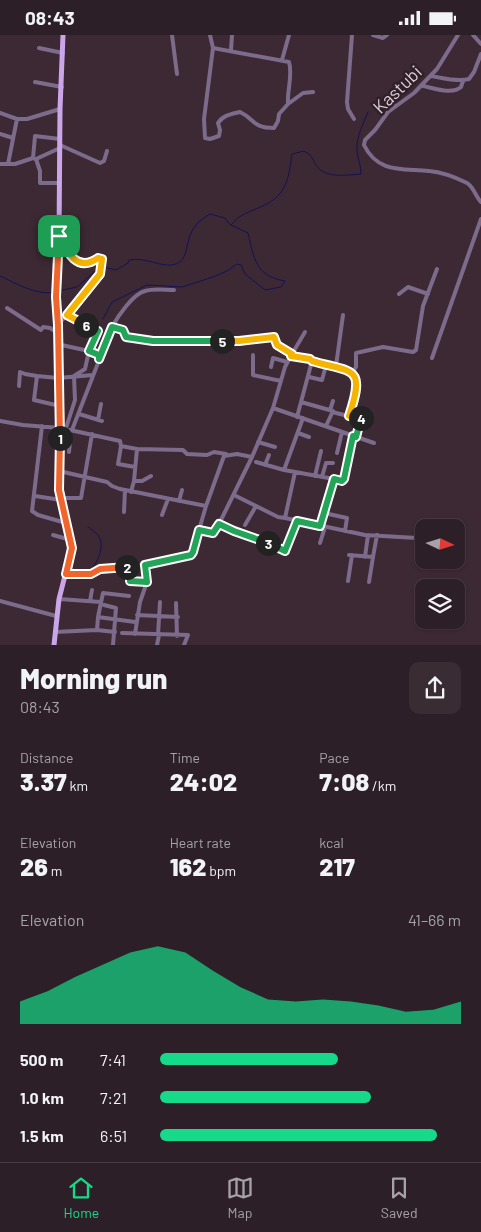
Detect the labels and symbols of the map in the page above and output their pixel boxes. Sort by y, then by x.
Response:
street label: Kastubi [368,60,426,118]
pin [38,215,80,257]
pin: 6 [74,313,98,337]
pin: 5 [210,329,234,353]
pin: 4 [348,405,374,431]
pin: 1 [48,425,72,451]
north arrow [415,519,465,569]
pin: 3 [256,531,280,555]
pin: 2 [114,555,140,579]

